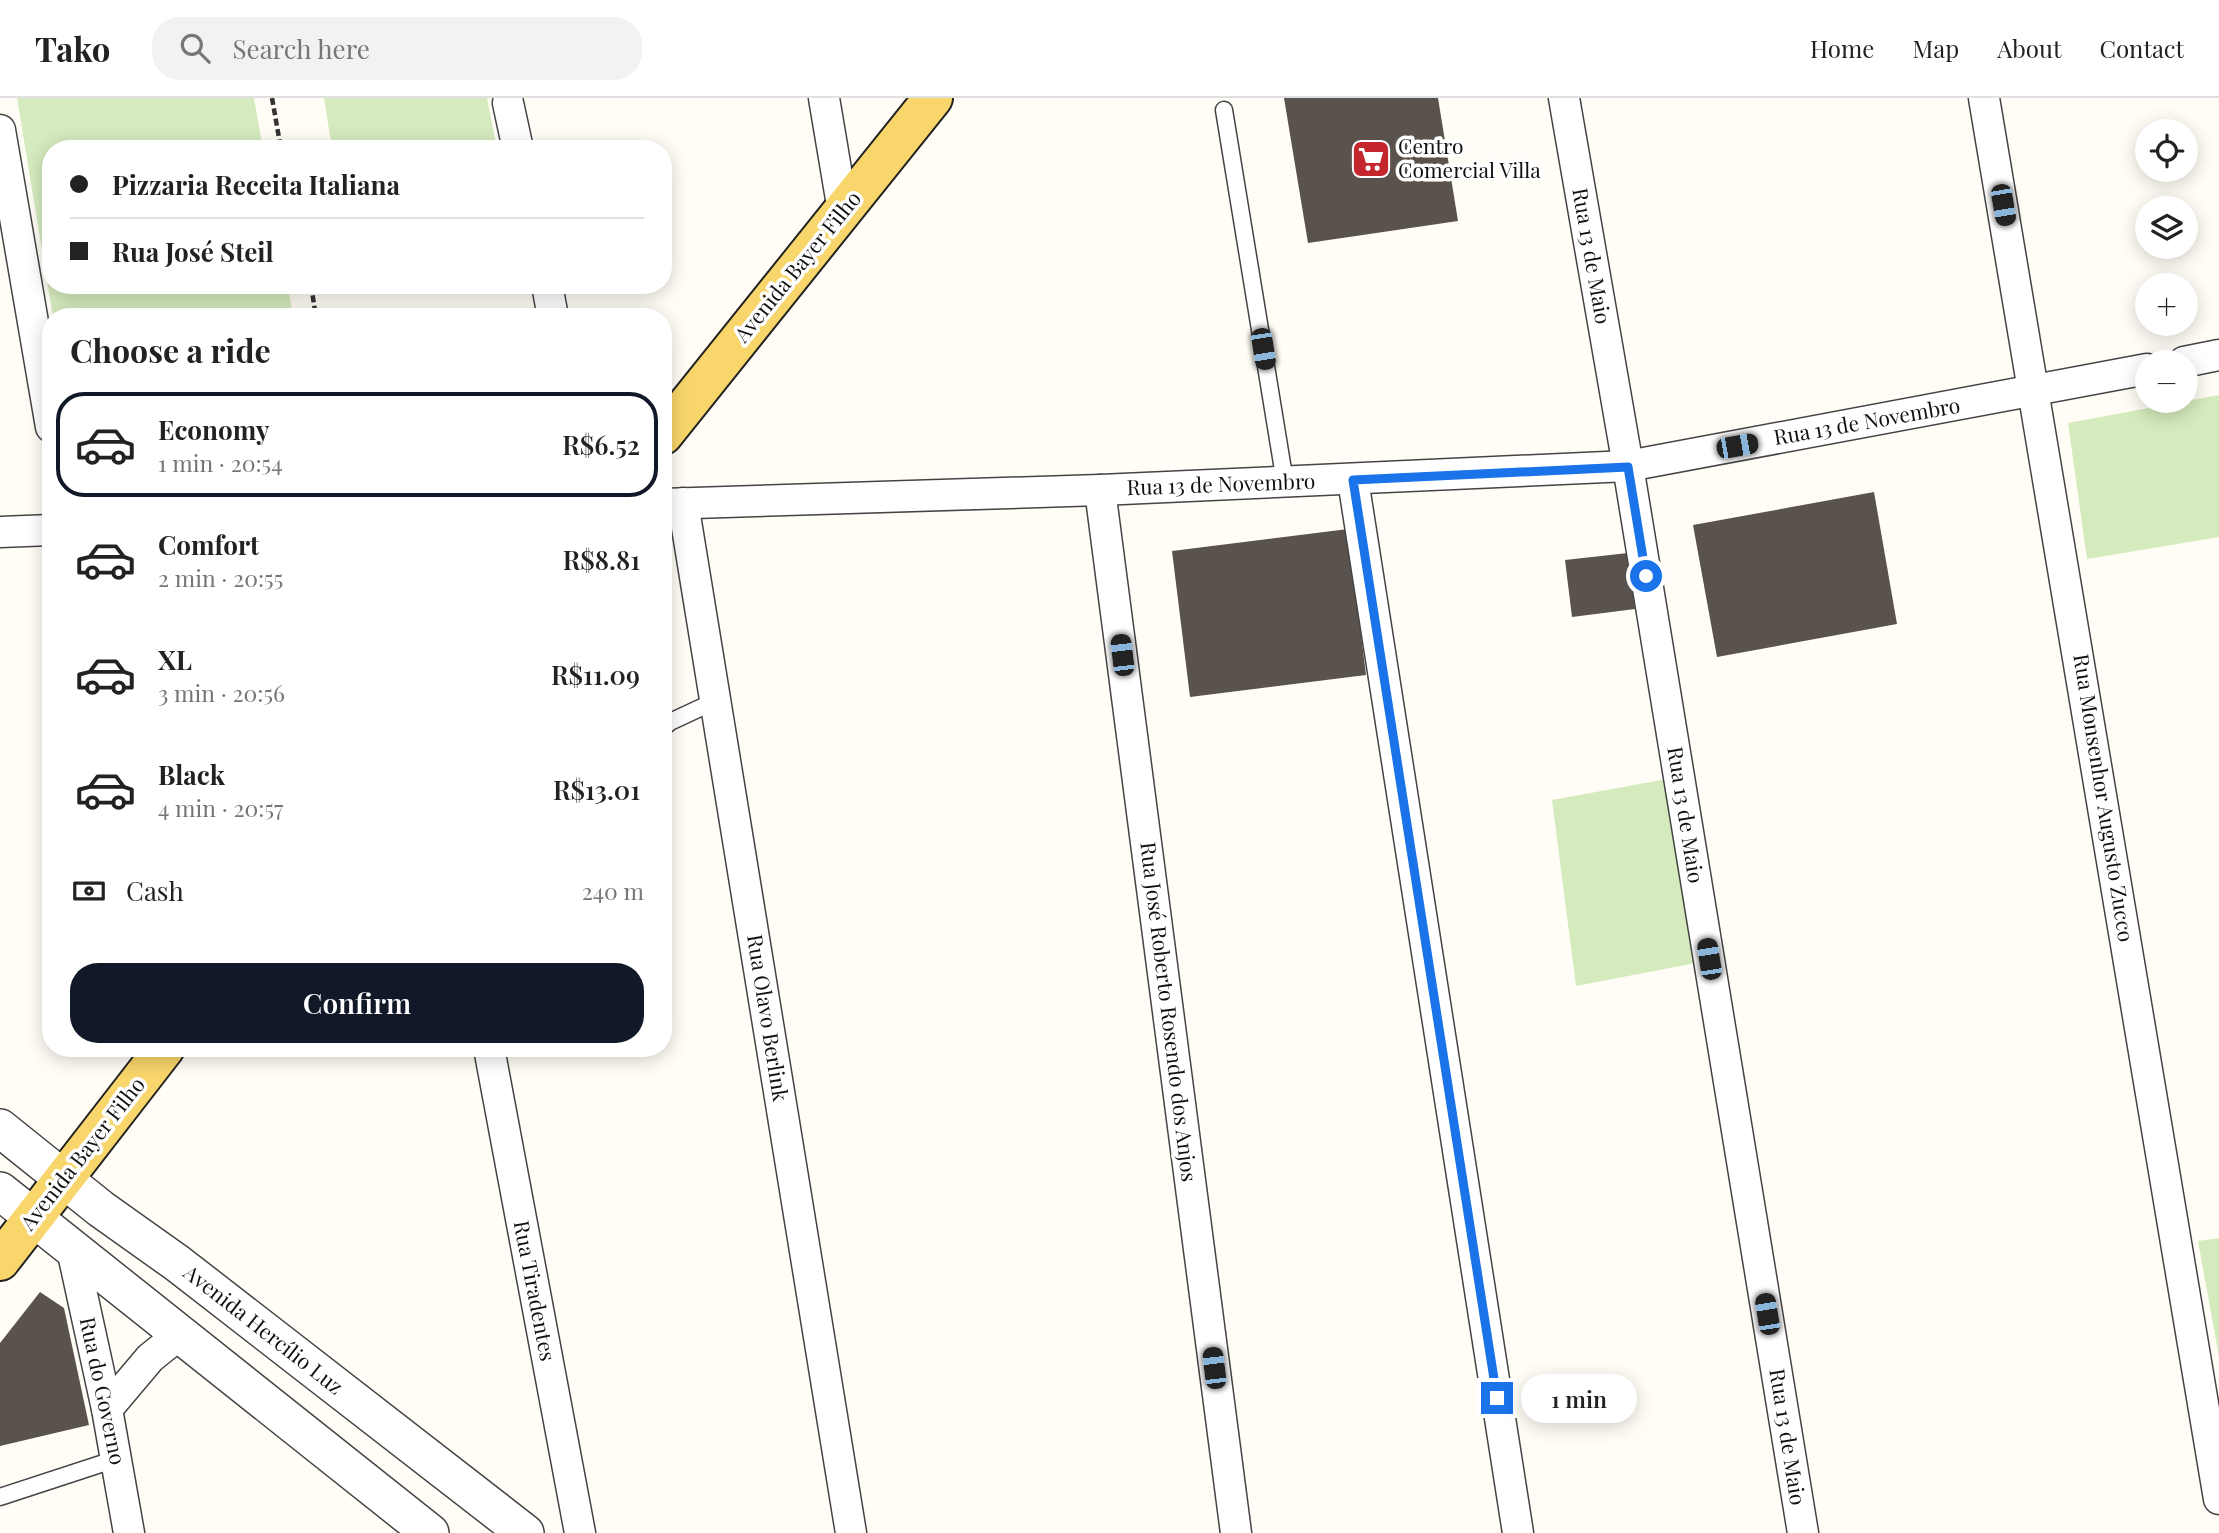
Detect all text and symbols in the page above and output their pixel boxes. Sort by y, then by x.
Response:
search box [152,17,642,80]
text: Tako [35,26,110,70]
icon: search [176,29,214,67]
text: Search here [232,31,370,66]
text: Home [1810,32,1874,64]
text: Map [1912,32,1959,64]
text: About [1997,32,2061,64]
text: Contact [2099,32,2184,64]
map controls [2135,119,2198,413]
button: locate [2135,119,2198,182]
place label: Centro Comercial Villa [1398,131,1541,183]
supermarket icon: Centro Comercial Villa [1350,138,1392,180]
text: Pizzaria Receita Italiana [112,167,400,202]
car [1990,182,2017,228]
street label: Avenida Bayer Filho [726,184,866,348]
street label: Rua 13 de Maio [1567,185,1619,326]
button: layers [2135,196,2198,259]
text: Rua José Steil [112,234,274,269]
button: + [2135,273,2198,336]
car [1250,327,1277,371]
text: Choose a ride [70,328,271,371]
button: − [2135,350,2198,413]
street label: Rua 13 de Novembro [1771,390,1962,450]
text: Economy [158,412,269,447]
icon: car [74,413,137,476]
text: R$6.52 [562,427,640,462]
car [1715,432,1760,460]
text: 1 min · 20:54 [158,447,283,478]
street label: Rua 13 de Novembro [1126,466,1316,500]
text: Comfort [158,527,259,562]
icon: car [74,528,137,591]
text: R$8.81 [563,542,640,577]
route start [1630,560,1662,592]
text: 2 min · 20:55 [158,562,283,593]
car [1110,633,1135,677]
text: XL [158,642,192,677]
icon: car [74,643,137,706]
street label: Rua Monsenhor Augusto Zucco [2068,652,2142,944]
text: R$11.09 [551,657,640,692]
text: 3 min · 20:56 [158,677,285,708]
street label: Rua 13 de Maio [1662,744,1712,885]
text: Black [158,757,225,792]
icon: car [74,758,137,821]
text: R$13.01 [553,772,640,807]
text: 4 min · 20:57 [158,792,283,823]
street label: Rua José Roberto Rosendo dos Anjos [1135,840,1205,1183]
icon: cash [70,872,108,910]
text: Cash [126,873,184,908]
text: 240 m [582,875,644,906]
street label: Rua Olavo Berlink [742,932,796,1104]
car [1696,937,1723,981]
button: Confirm [70,963,644,1043]
street label: Avenida Bayer Filho [12,1071,150,1236]
street label: Rua Tiradentes [509,1218,563,1363]
street label: Avenida Hercílio Luz [178,1257,350,1400]
car [1754,1292,1781,1336]
street label: Rua do Governo [75,1314,133,1467]
car [1202,1346,1227,1390]
street label: Rua 13 de Maio [1764,1366,1814,1507]
callout: 1 min [1522,1374,1637,1422]
route end [1481,1382,1513,1414]
text: 1 min [1551,1383,1607,1414]

